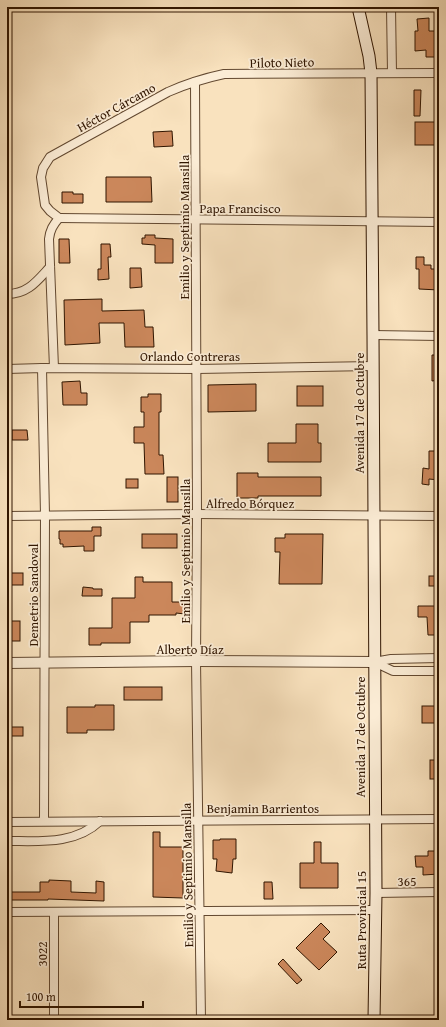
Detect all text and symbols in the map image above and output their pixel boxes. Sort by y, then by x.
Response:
street label: Piloto Nieto [250,52,315,73]
street label: Héctor Cárcamo [73,78,159,137]
street label: Emilio y Septimio Mansilla [175,154,194,299]
street label: Papa Francisco [199,199,281,218]
street label: Orlando Contreras [140,347,240,366]
street label: Avenida 17 de Octubre [350,353,369,473]
street label: Emilio y Septimio Mansilla [176,478,195,623]
street label: Alfredo Bórquez [206,494,294,513]
street label: Demetrio Sandoval [24,543,43,646]
street label: Alberto Díaz [156,640,224,659]
street label: Avenida 17 de Octubre [351,677,370,797]
street label: Benjamin Barrientos [207,799,319,818]
street label: Emilio y Septimio Mansilla [177,802,198,948]
street label: Ruta Provincial 15 [352,871,371,969]
street label: 365 [398,872,416,891]
street label: 3022 [33,941,52,967]
scale bar [20,983,143,1009]
text: 100 m [26,988,56,1005]

